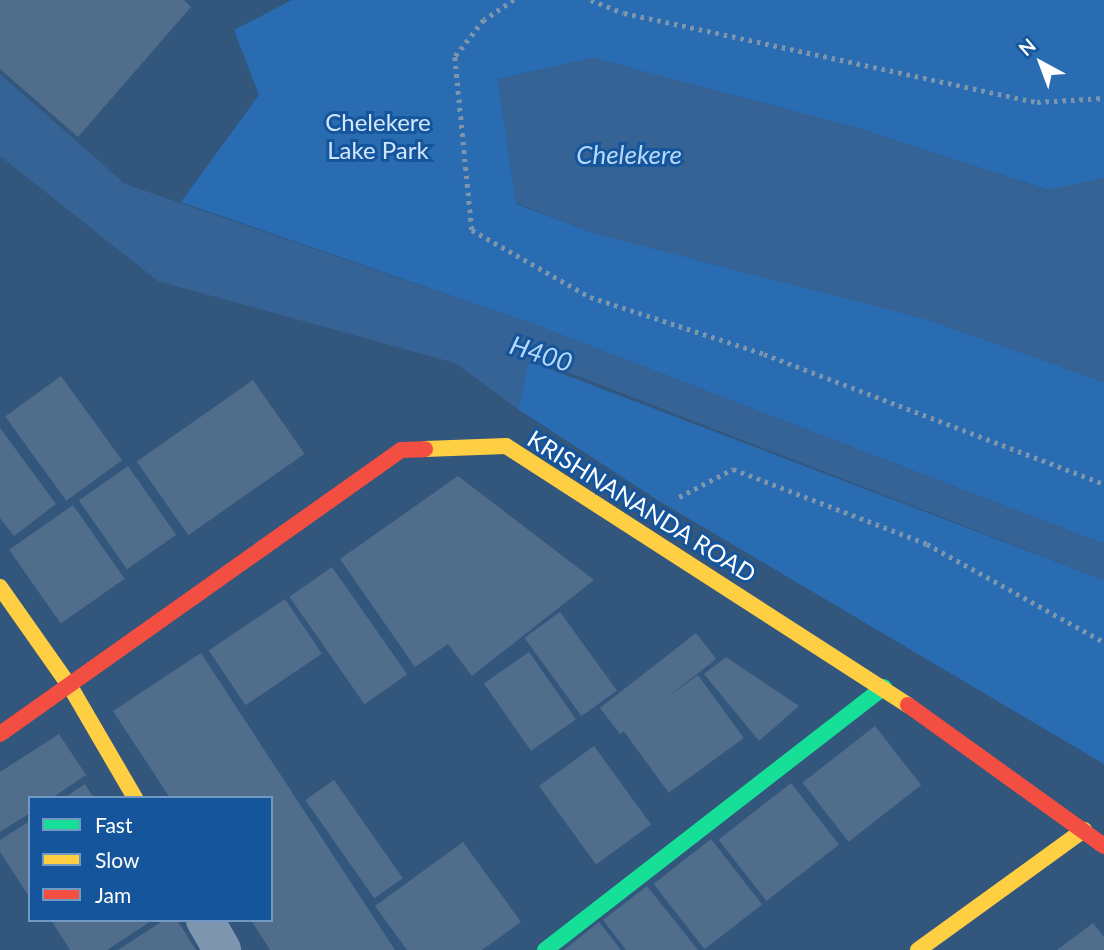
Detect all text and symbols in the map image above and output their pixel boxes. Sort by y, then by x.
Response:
north arrow [1006,28,1076,98]
text: N [1014,33,1040,60]
park label: Chelekere Lake Park [325,108,431,164]
water label: Chelekere [576,139,682,171]
water label: H400 [506,329,576,379]
street label: KRISHNANANDA ROAD [522,424,762,588]
legend [28,796,273,922]
text: Fast [95,812,132,837]
text: Slow [95,847,139,872]
text: Jam [95,882,131,907]

